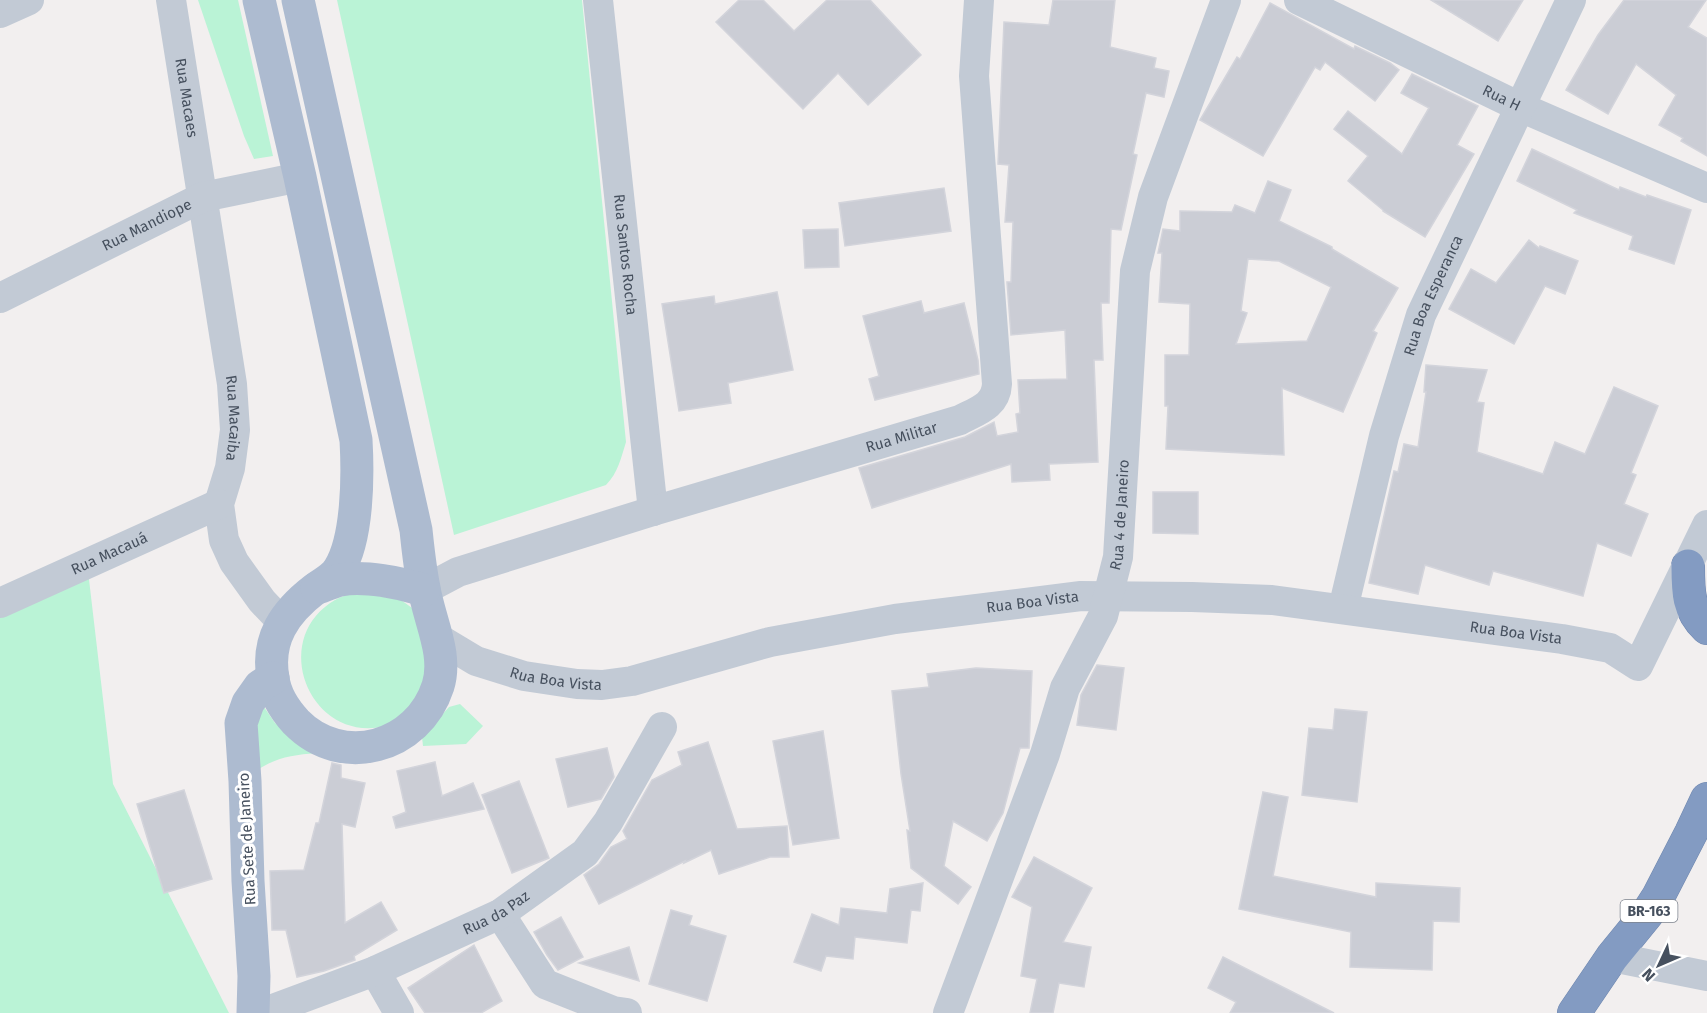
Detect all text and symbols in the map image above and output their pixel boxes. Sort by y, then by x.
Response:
street label: Rua Macaes [171,57,202,139]
street label: Rua H [1480,81,1524,115]
street label: Rua Santos Rocha [610,193,641,316]
street label: Rua Mandiope [99,195,195,255]
street label: Rua Boa Esperanca [1400,232,1467,358]
street label: Rua Macaiba [222,374,244,462]
street label: Rua Militar [864,418,940,456]
street label: Rua 4 de Janeiro [1106,459,1133,572]
street label: Rua Macauá [68,528,150,579]
street label: Rua Boa Vista [985,587,1080,617]
street label: Rua Boa Vista [1469,618,1563,648]
street label: Rua Boa Vista [508,663,602,694]
street label: Rua Sete de Janeiro [235,772,259,906]
street label: Rua da Paz [460,887,533,939]
road number: BR-163 [1620,900,1678,922]
north arrow [1629,935,1689,995]
text: N [1638,965,1659,985]

